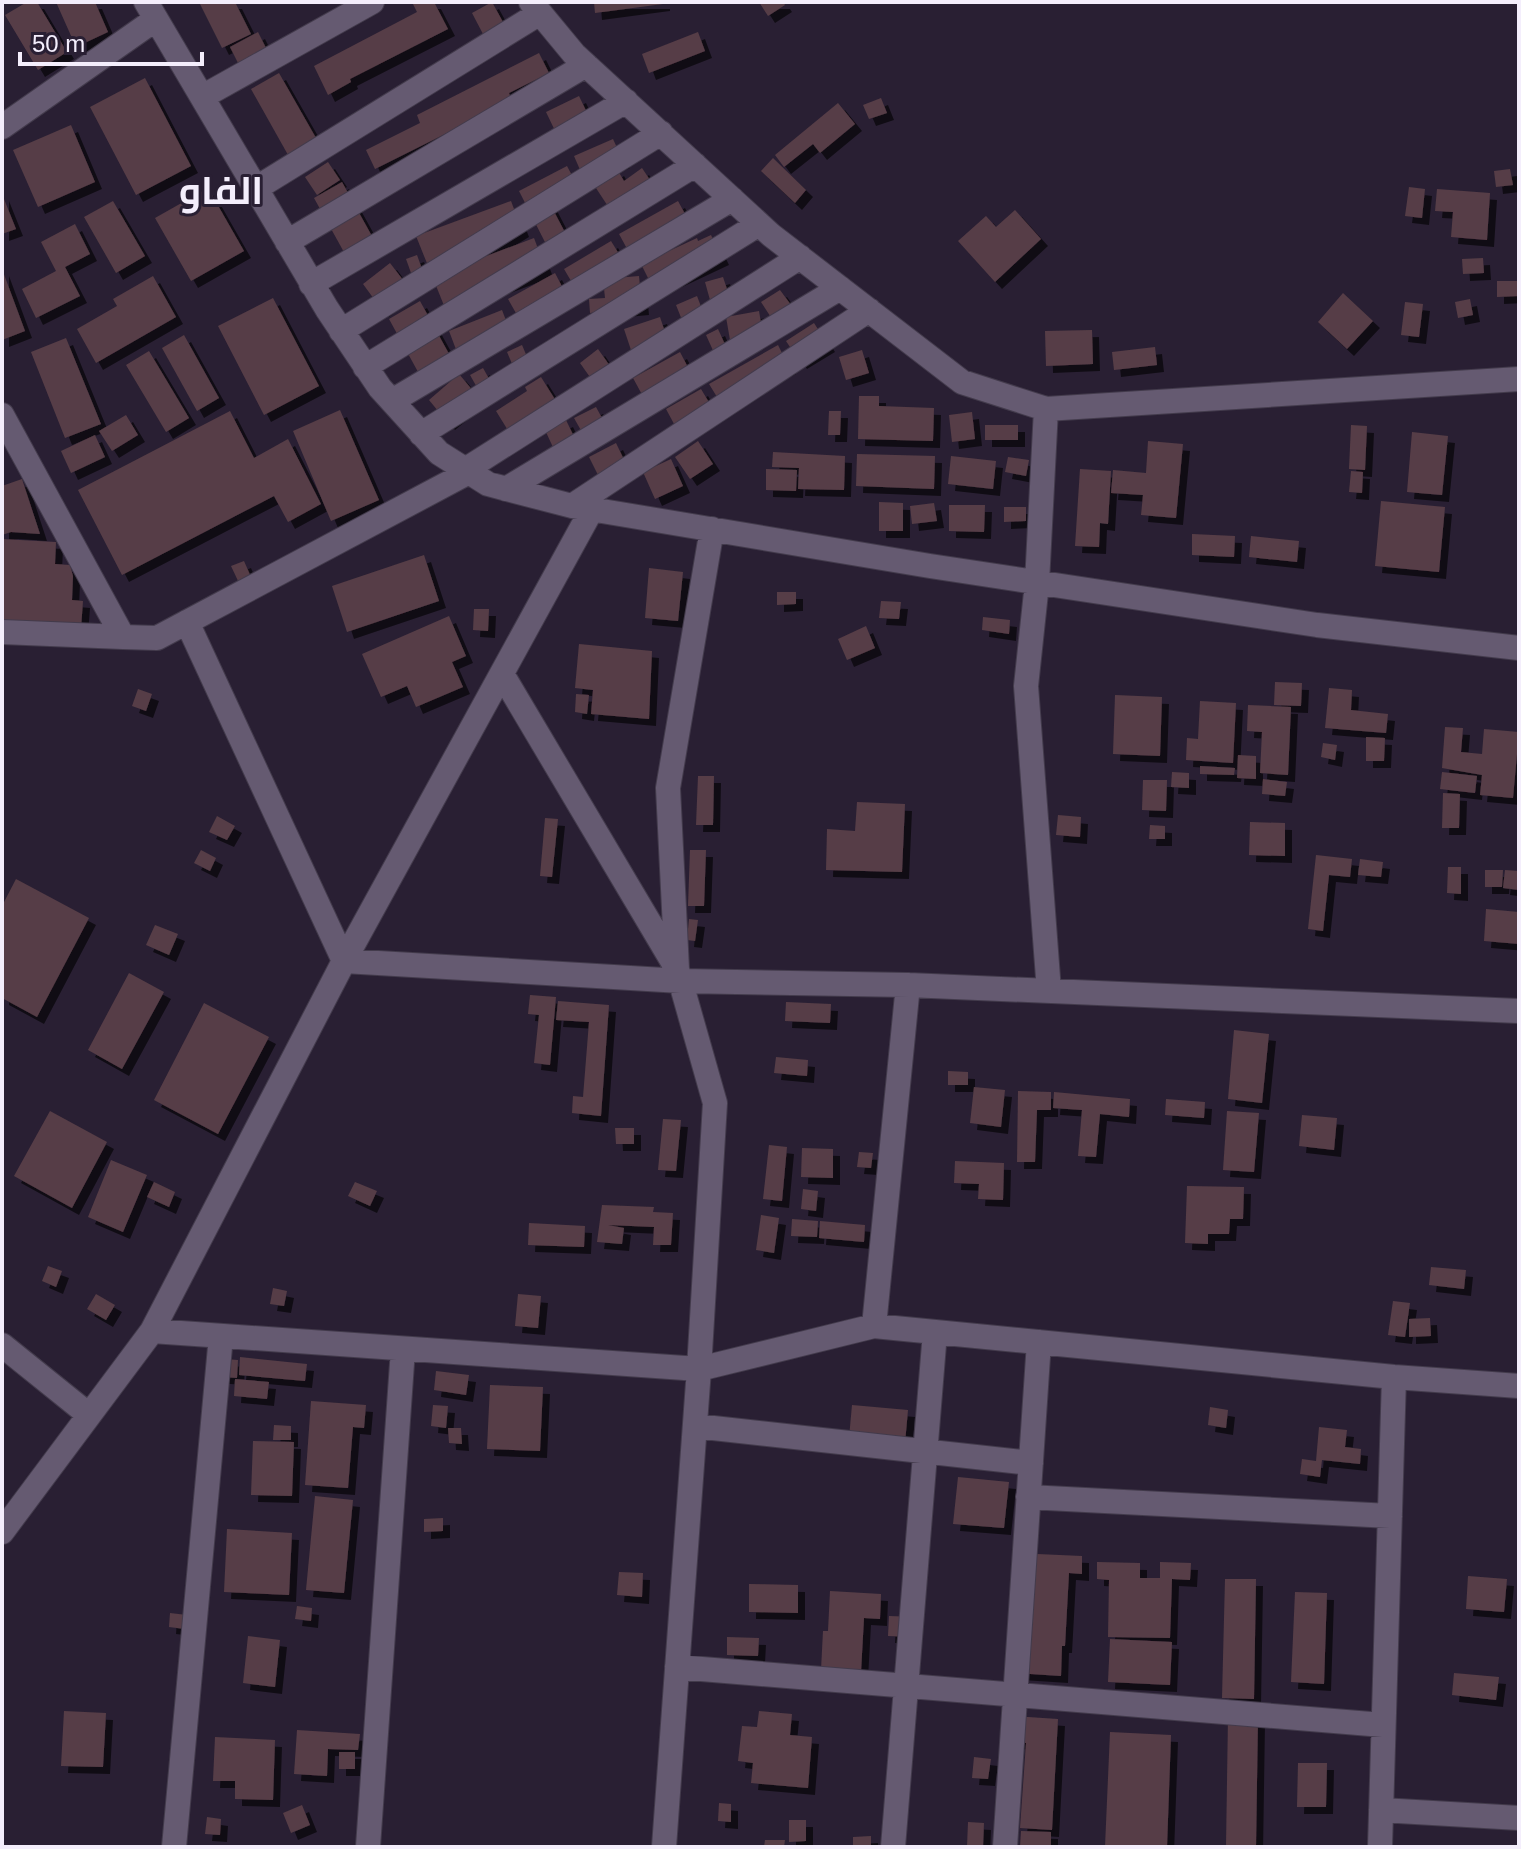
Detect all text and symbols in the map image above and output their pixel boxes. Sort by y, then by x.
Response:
scale bar [20,16,202,66]
text: 50 m [32,30,85,57]
district label: الفاو [179,170,263,214]

